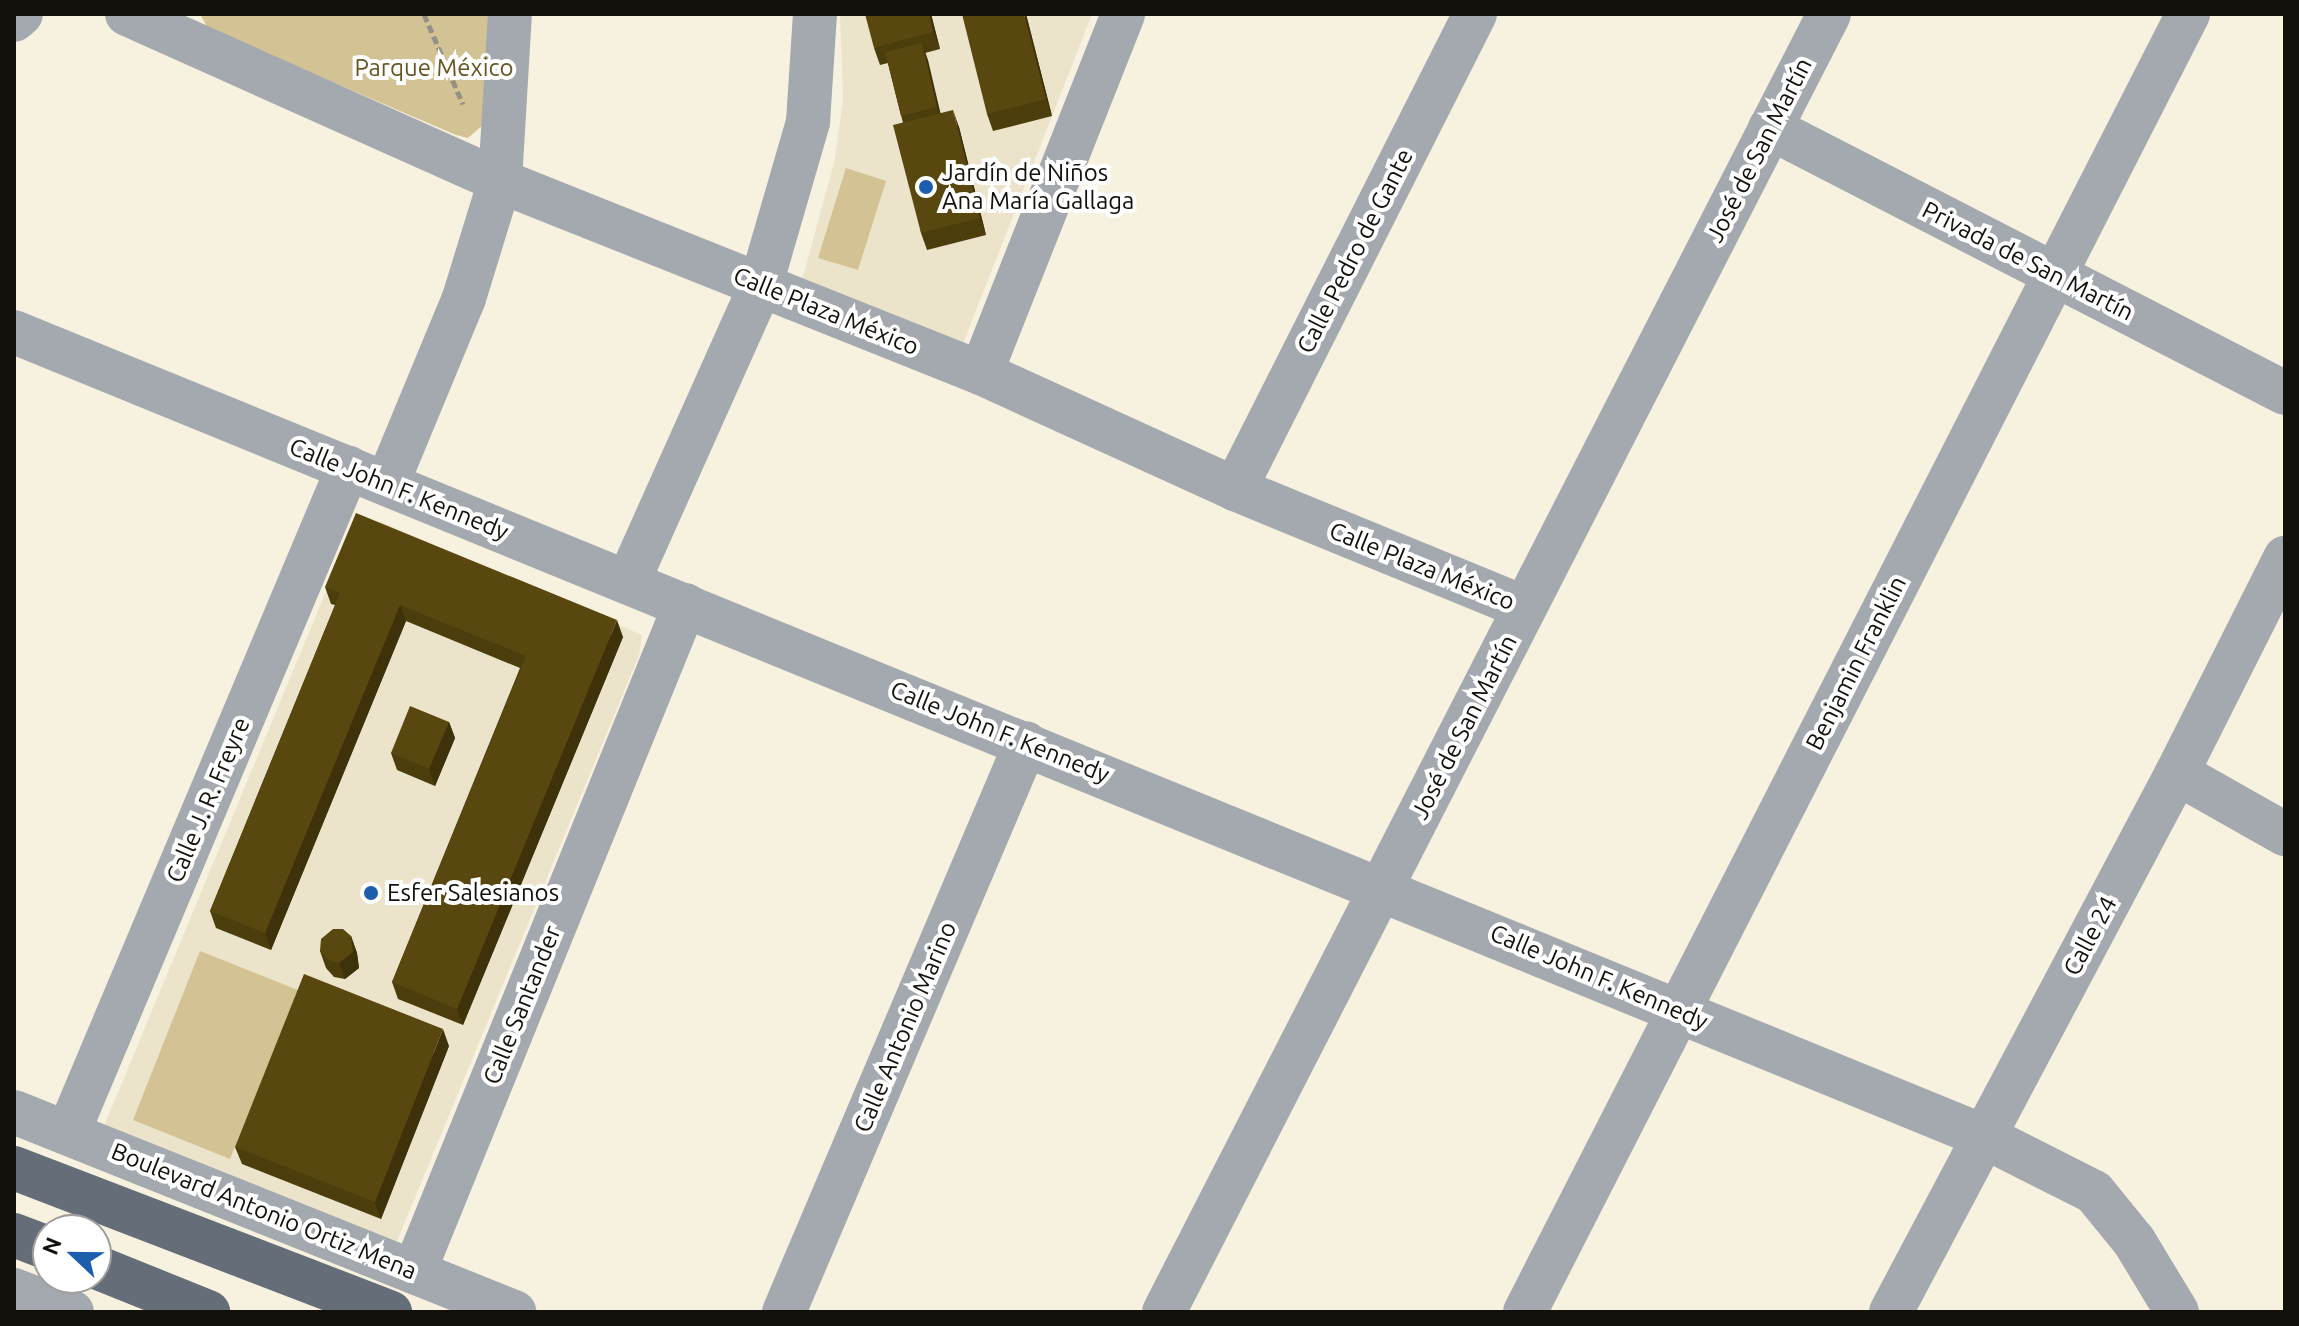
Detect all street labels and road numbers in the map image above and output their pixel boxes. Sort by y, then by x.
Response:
street label: José de San Martín [1700,53,1818,247]
street label: Calle Pedro de Gante [1291,144,1419,358]
street label: Privada de San Martín [1918,195,2138,327]
street label: Calle Plaza México [729,261,923,361]
street label: Calle John F. Kennedy [285,432,513,546]
street label: Calle Plaza México [1325,516,1519,616]
street label: Benjamin Franklin [1800,571,1912,755]
street label: José de San Martín [1405,630,1523,824]
street label: Calle John F. Kennedy [886,675,1114,789]
street label: Calle J. R. Freyre [160,713,256,887]
street label: Calle 24 [2057,892,2123,980]
street label: Calle Antonio Marino [848,917,962,1137]
street label: Calle John F. Kennedy [1486,918,1712,1036]
street label: Calle Santander [477,921,567,1089]
street label: Boulevard Antonio Ortiz Mena [107,1136,421,1286]

